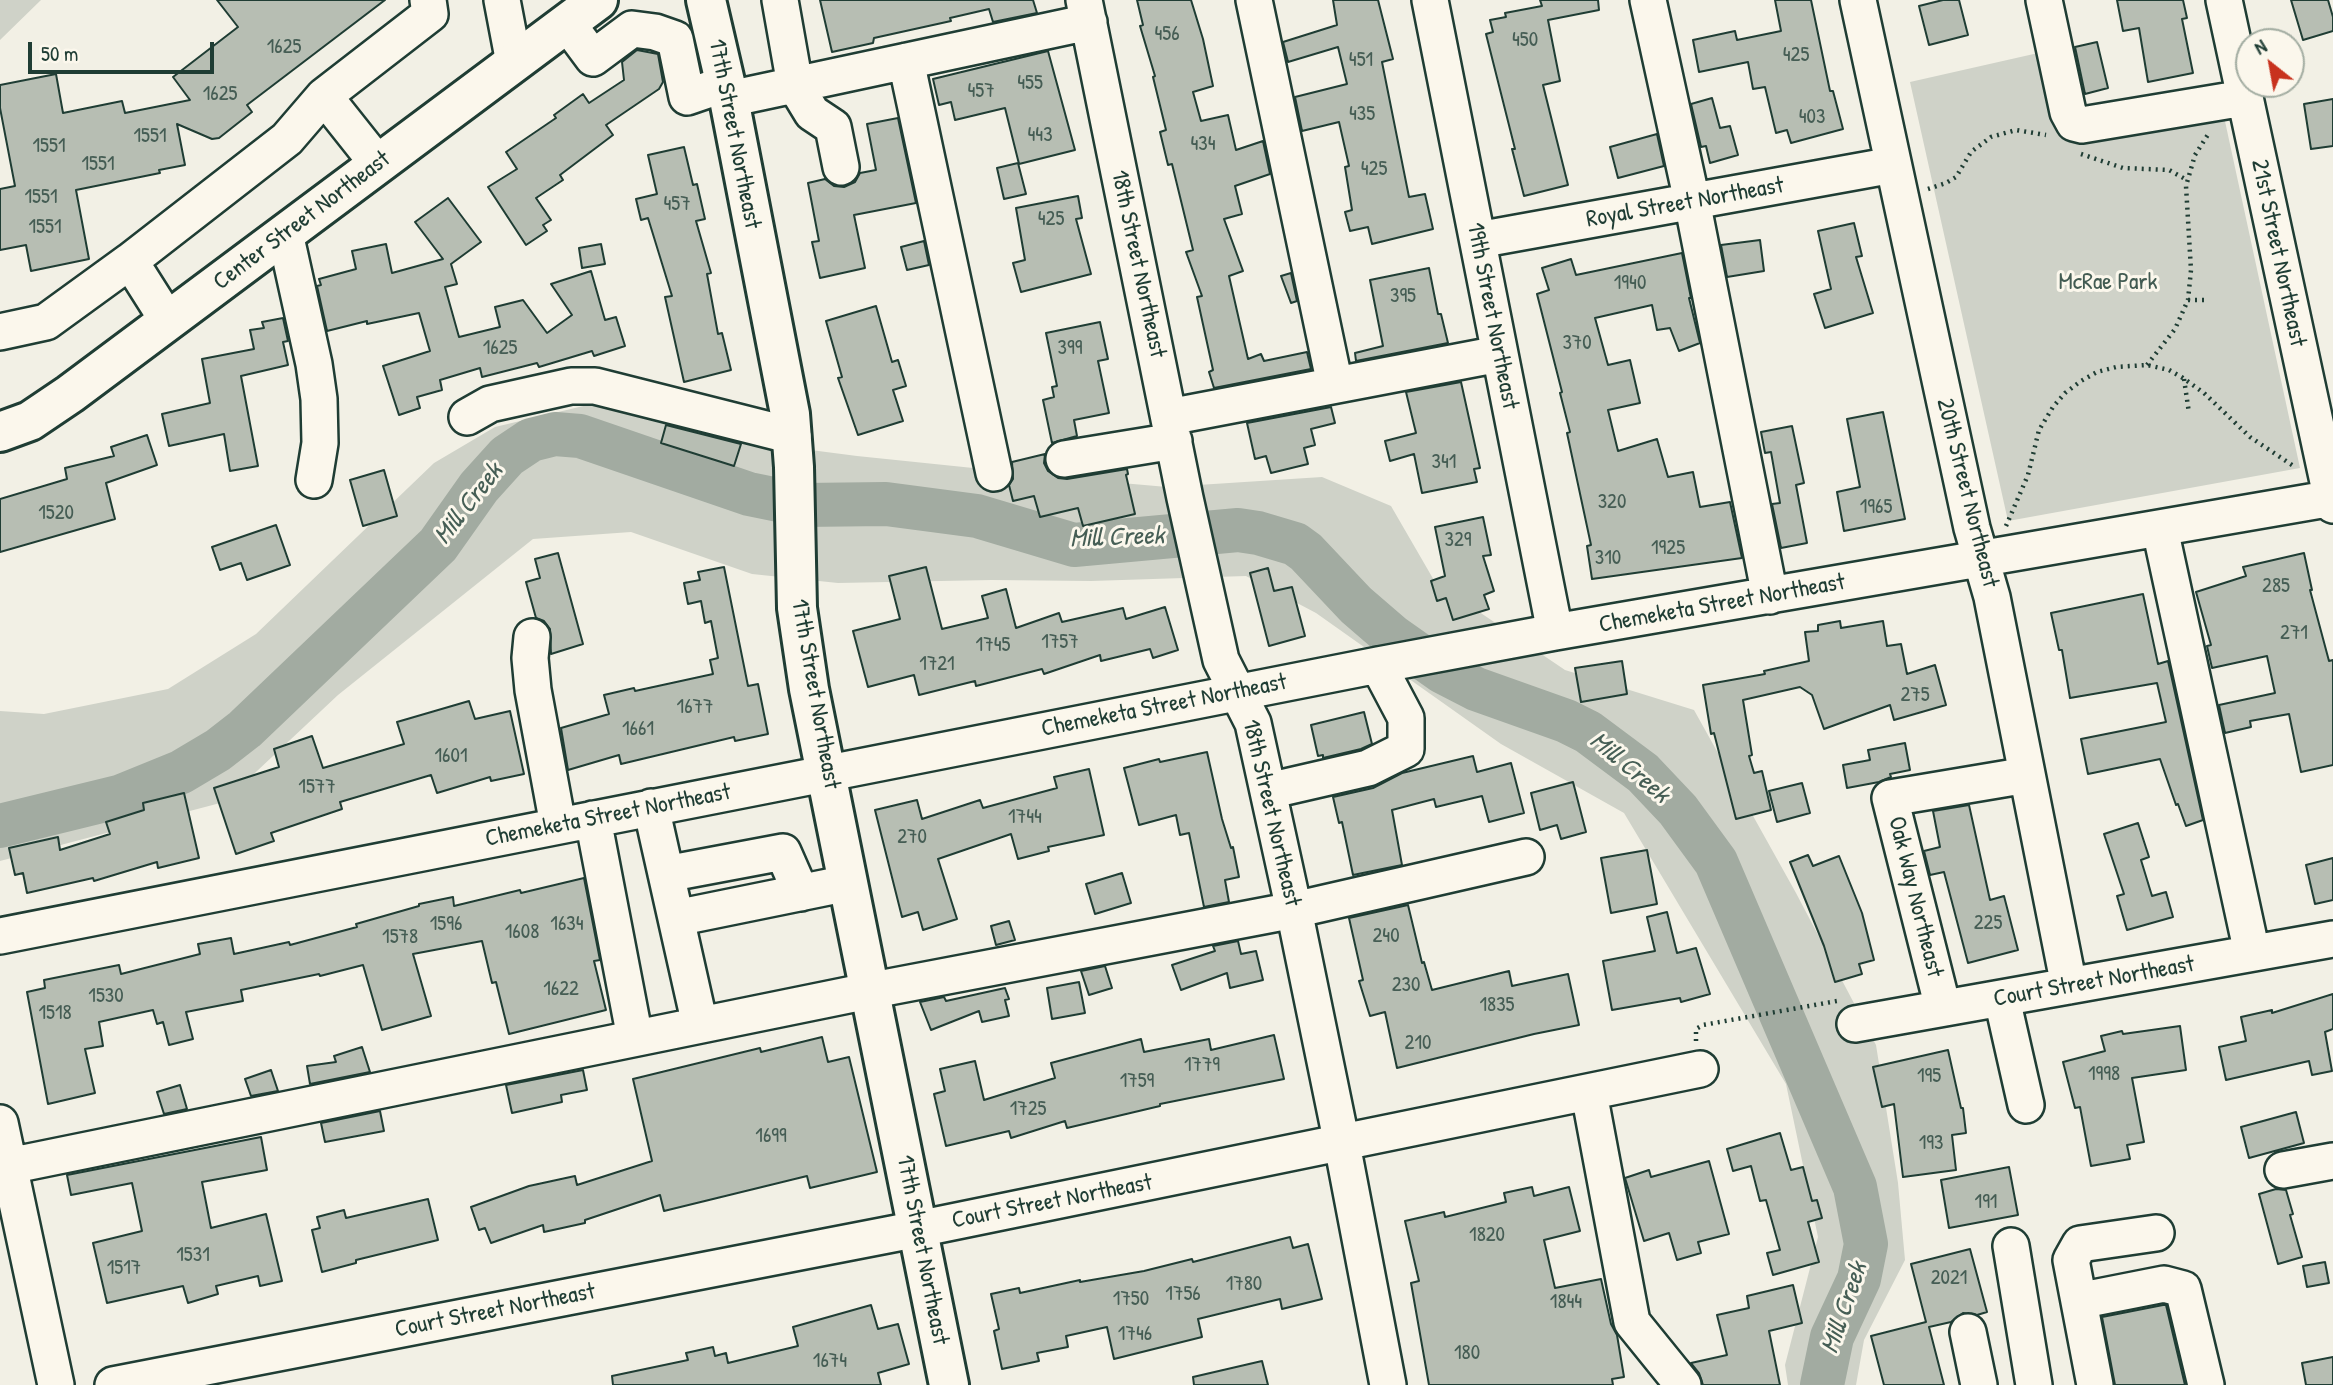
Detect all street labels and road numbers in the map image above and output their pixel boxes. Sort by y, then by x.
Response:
street label: 17th Street Northeast [702,37,766,231]
street label: Center Street Northeast [208,145,396,297]
street label: 21st Street Northeast [2244,157,2312,349]
street label: 18th Street Northeast [1104,168,1172,360]
street label: Royal Street Northeast [1584,171,1786,235]
street label: 19th Street Northeast [1460,220,1524,412]
street label: 20th Street Northeast [1930,396,2004,590]
street label: Chemeketa Street Northeast [1597,568,1847,640]
street label: 17th Street Northeast [784,597,846,791]
street label: Chemeketa Street Northeast [1039,668,1289,744]
street label: 18th Street Northeast [1236,717,1306,909]
street label: Chemeketa Street Northeast [483,778,733,854]
street label: Oak Way Northeast [1881,814,1949,980]
street label: Court Street Northeast [1991,950,2197,1014]
street label: 17th Street Northeast [890,1153,954,1347]
street label: Court Street Northeast [949,1168,1155,1236]
street label: Court Street Northeast [392,1277,598,1345]

